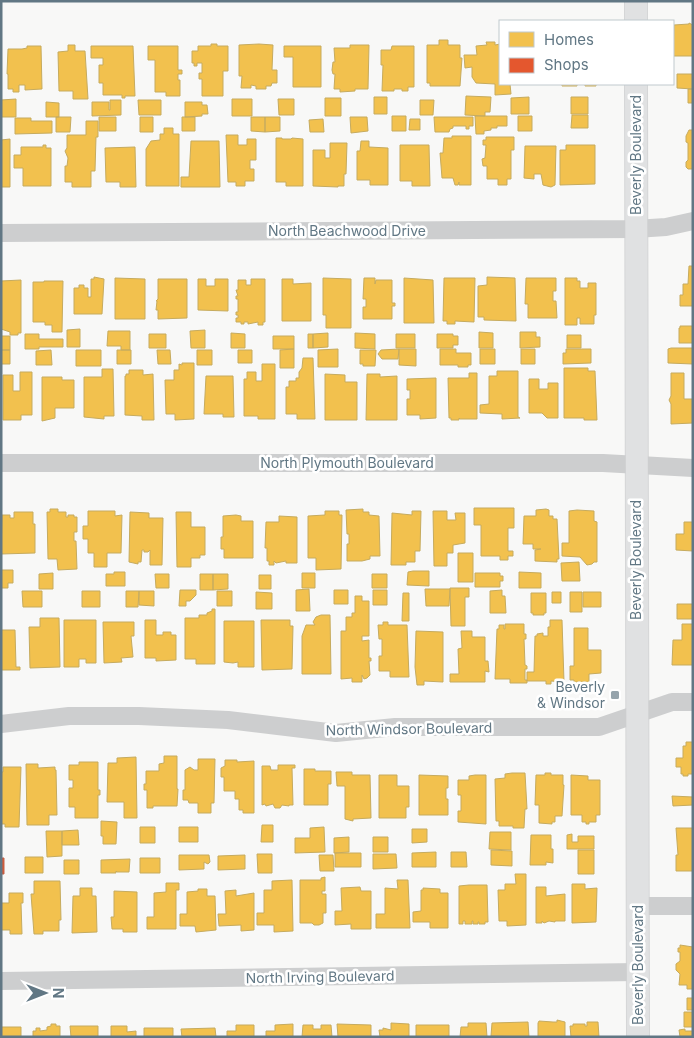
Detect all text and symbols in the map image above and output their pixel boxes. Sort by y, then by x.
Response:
legend [499,20,674,85]
text: Homes [544,30,594,49]
text: Shops [544,55,589,74]
street label: Beverly Boulevard [627,95,644,215]
street label: North Beachwood Drive [268,222,426,239]
street label: North Plymouth Boulevard [260,454,434,471]
street label: Beverly Boulevard [627,500,644,620]
place label: Beverly & Windsor [537,678,605,711]
marker: Beverly & Windsor [609,689,621,701]
street label: North Windsor Boulevard [326,719,492,738]
street label: Beverly Boulevard [629,905,646,1025]
street label: North Irving Boulevard [245,967,395,986]
north arrow [20,968,70,1018]
text: N [50,988,67,998]

